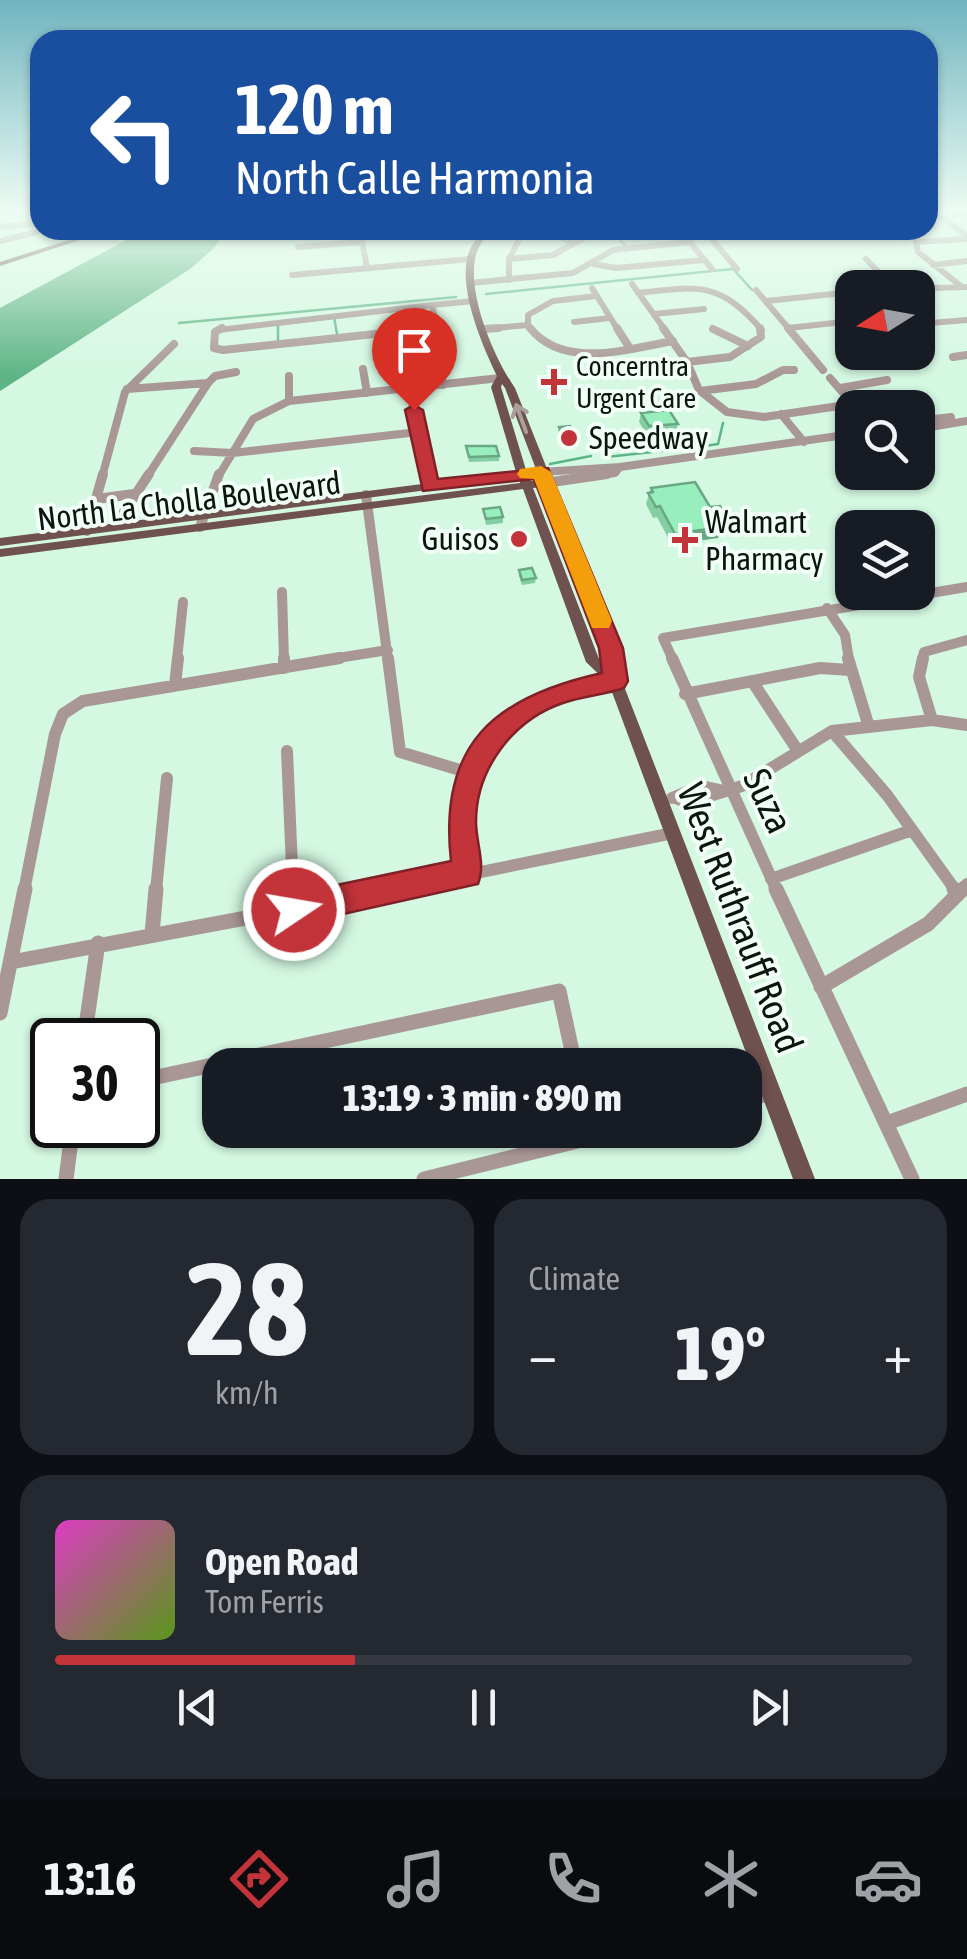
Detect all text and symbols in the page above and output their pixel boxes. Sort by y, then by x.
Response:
text: 120 m [235,69,394,149]
icon: left [70,70,200,200]
text: North Calle Harmonia [235,152,595,204]
north arrow [835,270,935,370]
map controls [835,270,935,610]
pin [372,308,457,411]
icon: arrive [387,323,442,378]
place label: Concerntra Urgent Care [576,350,696,414]
marker: Concerntra Urgent Care [541,369,567,395]
button: search [835,390,935,490]
one-way arrow [511,403,529,434]
place label: Speedway [589,419,708,456]
marker: Speedway [558,427,580,449]
street label: North La Cholla Boulevard [35,464,343,537]
place label: Walmart Pharmacy [705,503,823,577]
button: layers [835,510,935,610]
place label: Guisos [422,520,499,557]
marker: Guisos [508,528,530,550]
marker: Walmart Pharmacy [674,529,696,551]
street label: Suza [735,762,802,840]
street label: West Ruthrauff Road [669,777,812,1058]
position arrow [242,858,346,962]
speed limit sign: 30 [30,1018,160,1148]
text: 13:19 · 3 min · 890 m [342,1076,622,1119]
text: 28 [186,1234,308,1383]
text: Climate [529,1260,620,1297]
text: 19° [675,1310,766,1396]
text: − [529,1322,557,1385]
text: + [883,1322,912,1385]
text: km/h [215,1374,278,1411]
text: Open Road [205,1540,359,1583]
text: Tom Ferris [205,1583,324,1620]
icon: previous [170,1680,225,1735]
icon: pause [456,1680,511,1735]
icon: next [742,1680,797,1735]
icon: directions [224,1844,294,1914]
icon: music [381,1844,451,1914]
icon: phone [538,1844,608,1914]
icon: climate [696,1844,766,1914]
icon: car [853,1844,923,1914]
text: 13:16 [44,1853,136,1905]

